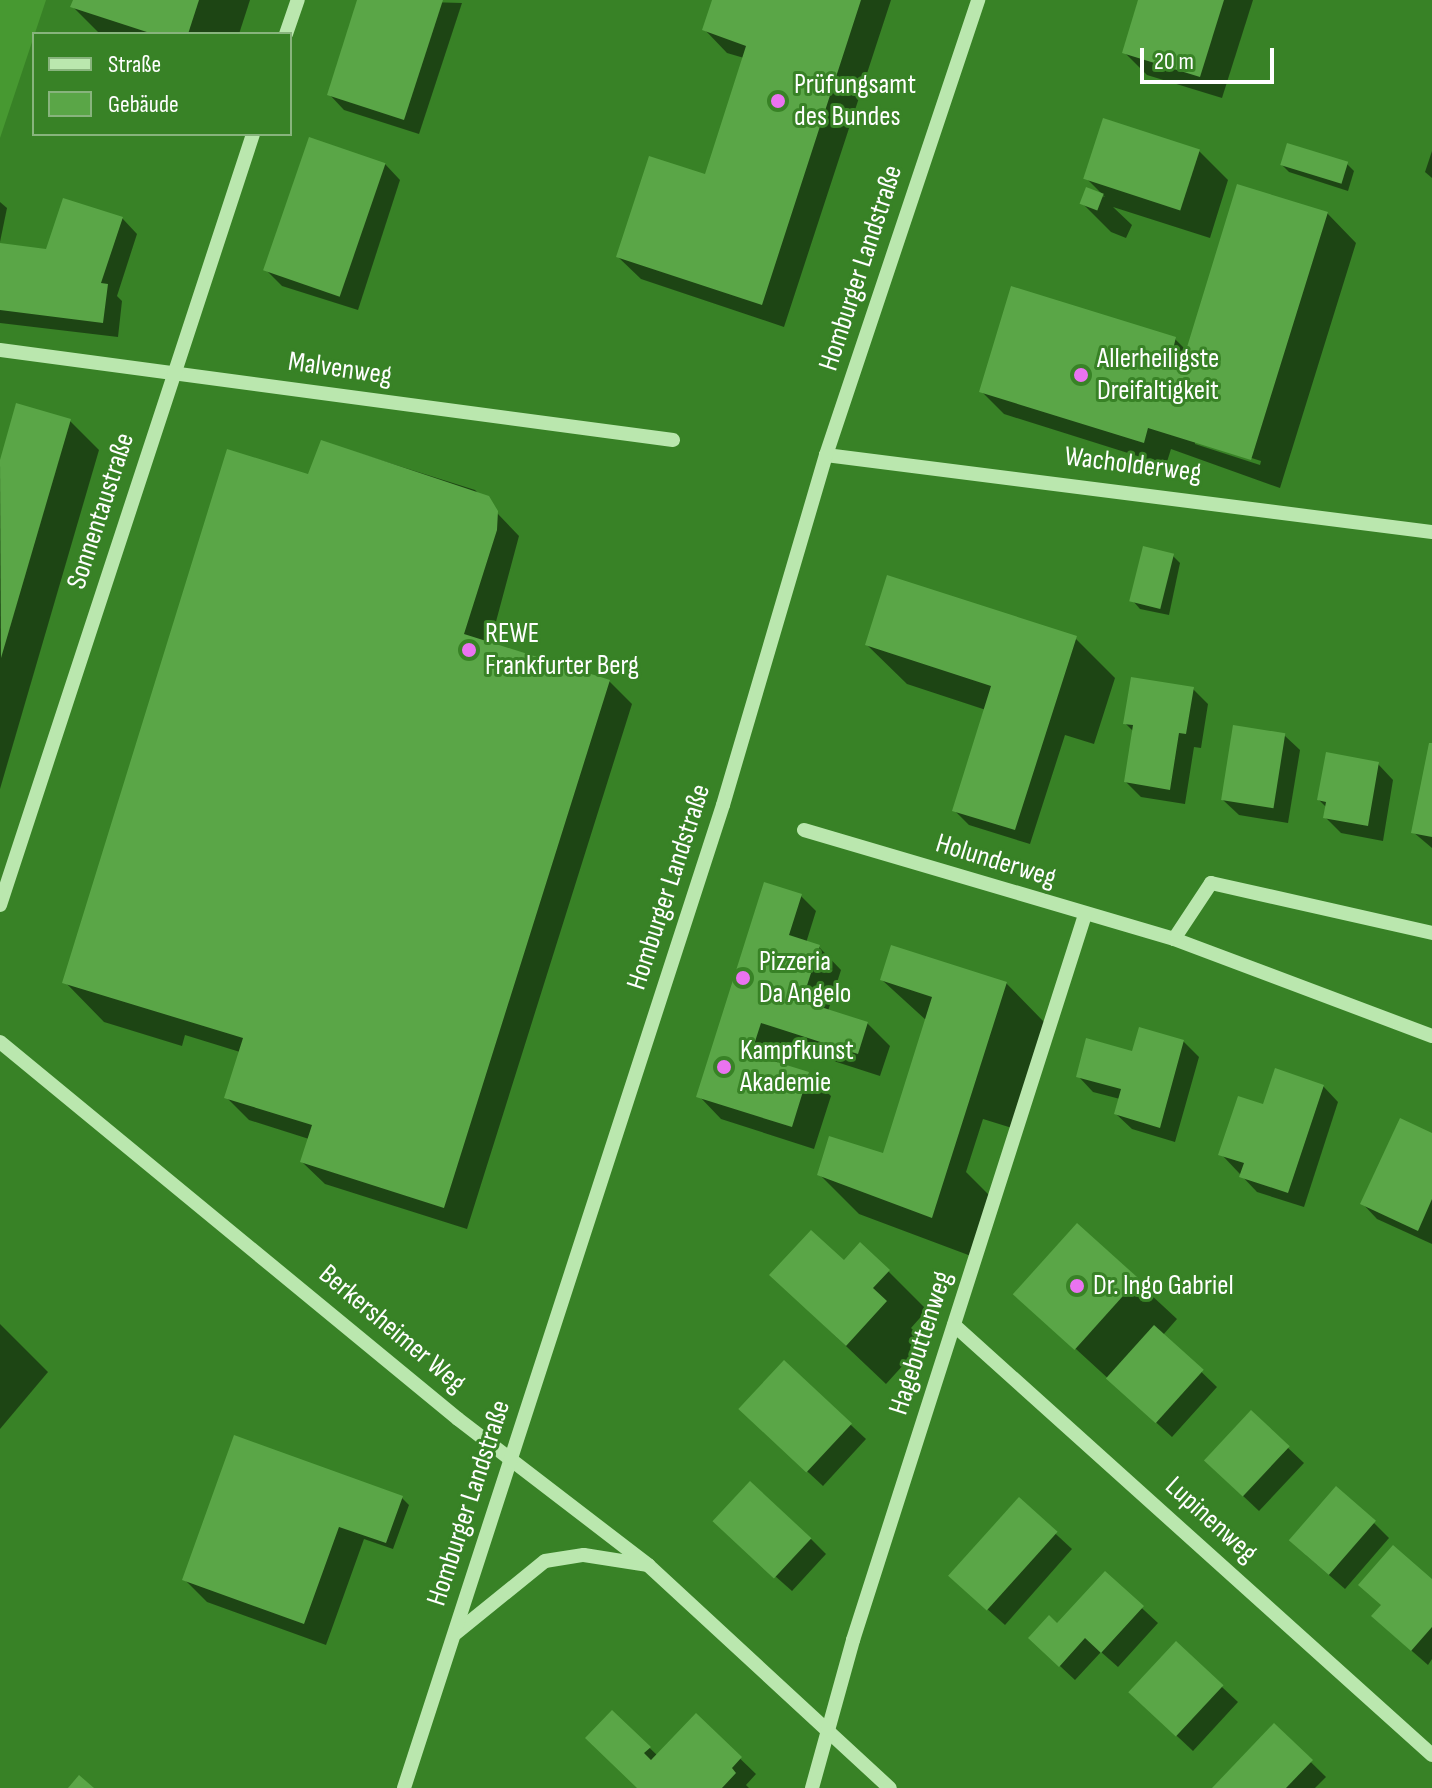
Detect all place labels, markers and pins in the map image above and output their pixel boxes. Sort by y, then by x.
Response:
place label: Prüfungsamt des Bundes [794,68,916,134]
marker: Prüfungsamt des Bundes [769,92,787,110]
place label: Allerheiligste Dreifaltigkeit [1097,342,1219,408]
marker: Allerheiligste Dreifaltigkeit [1072,366,1090,384]
place label: REWE Frankfurter Berg [485,617,639,683]
marker: REWE Frankfurter Berg [460,641,478,659]
place label: Pizzeria Da Angelo [759,945,851,1011]
marker: Pizzeria Da Angelo [734,969,752,987]
place label: Kampfkunst Akademie [740,1034,854,1100]
marker: Kampfkunst Akademie [715,1058,733,1076]
place label: Dr. Ingo Gabriel [1093,1269,1234,1303]
marker: Dr. Ingo Gabriel [1068,1277,1086,1295]

